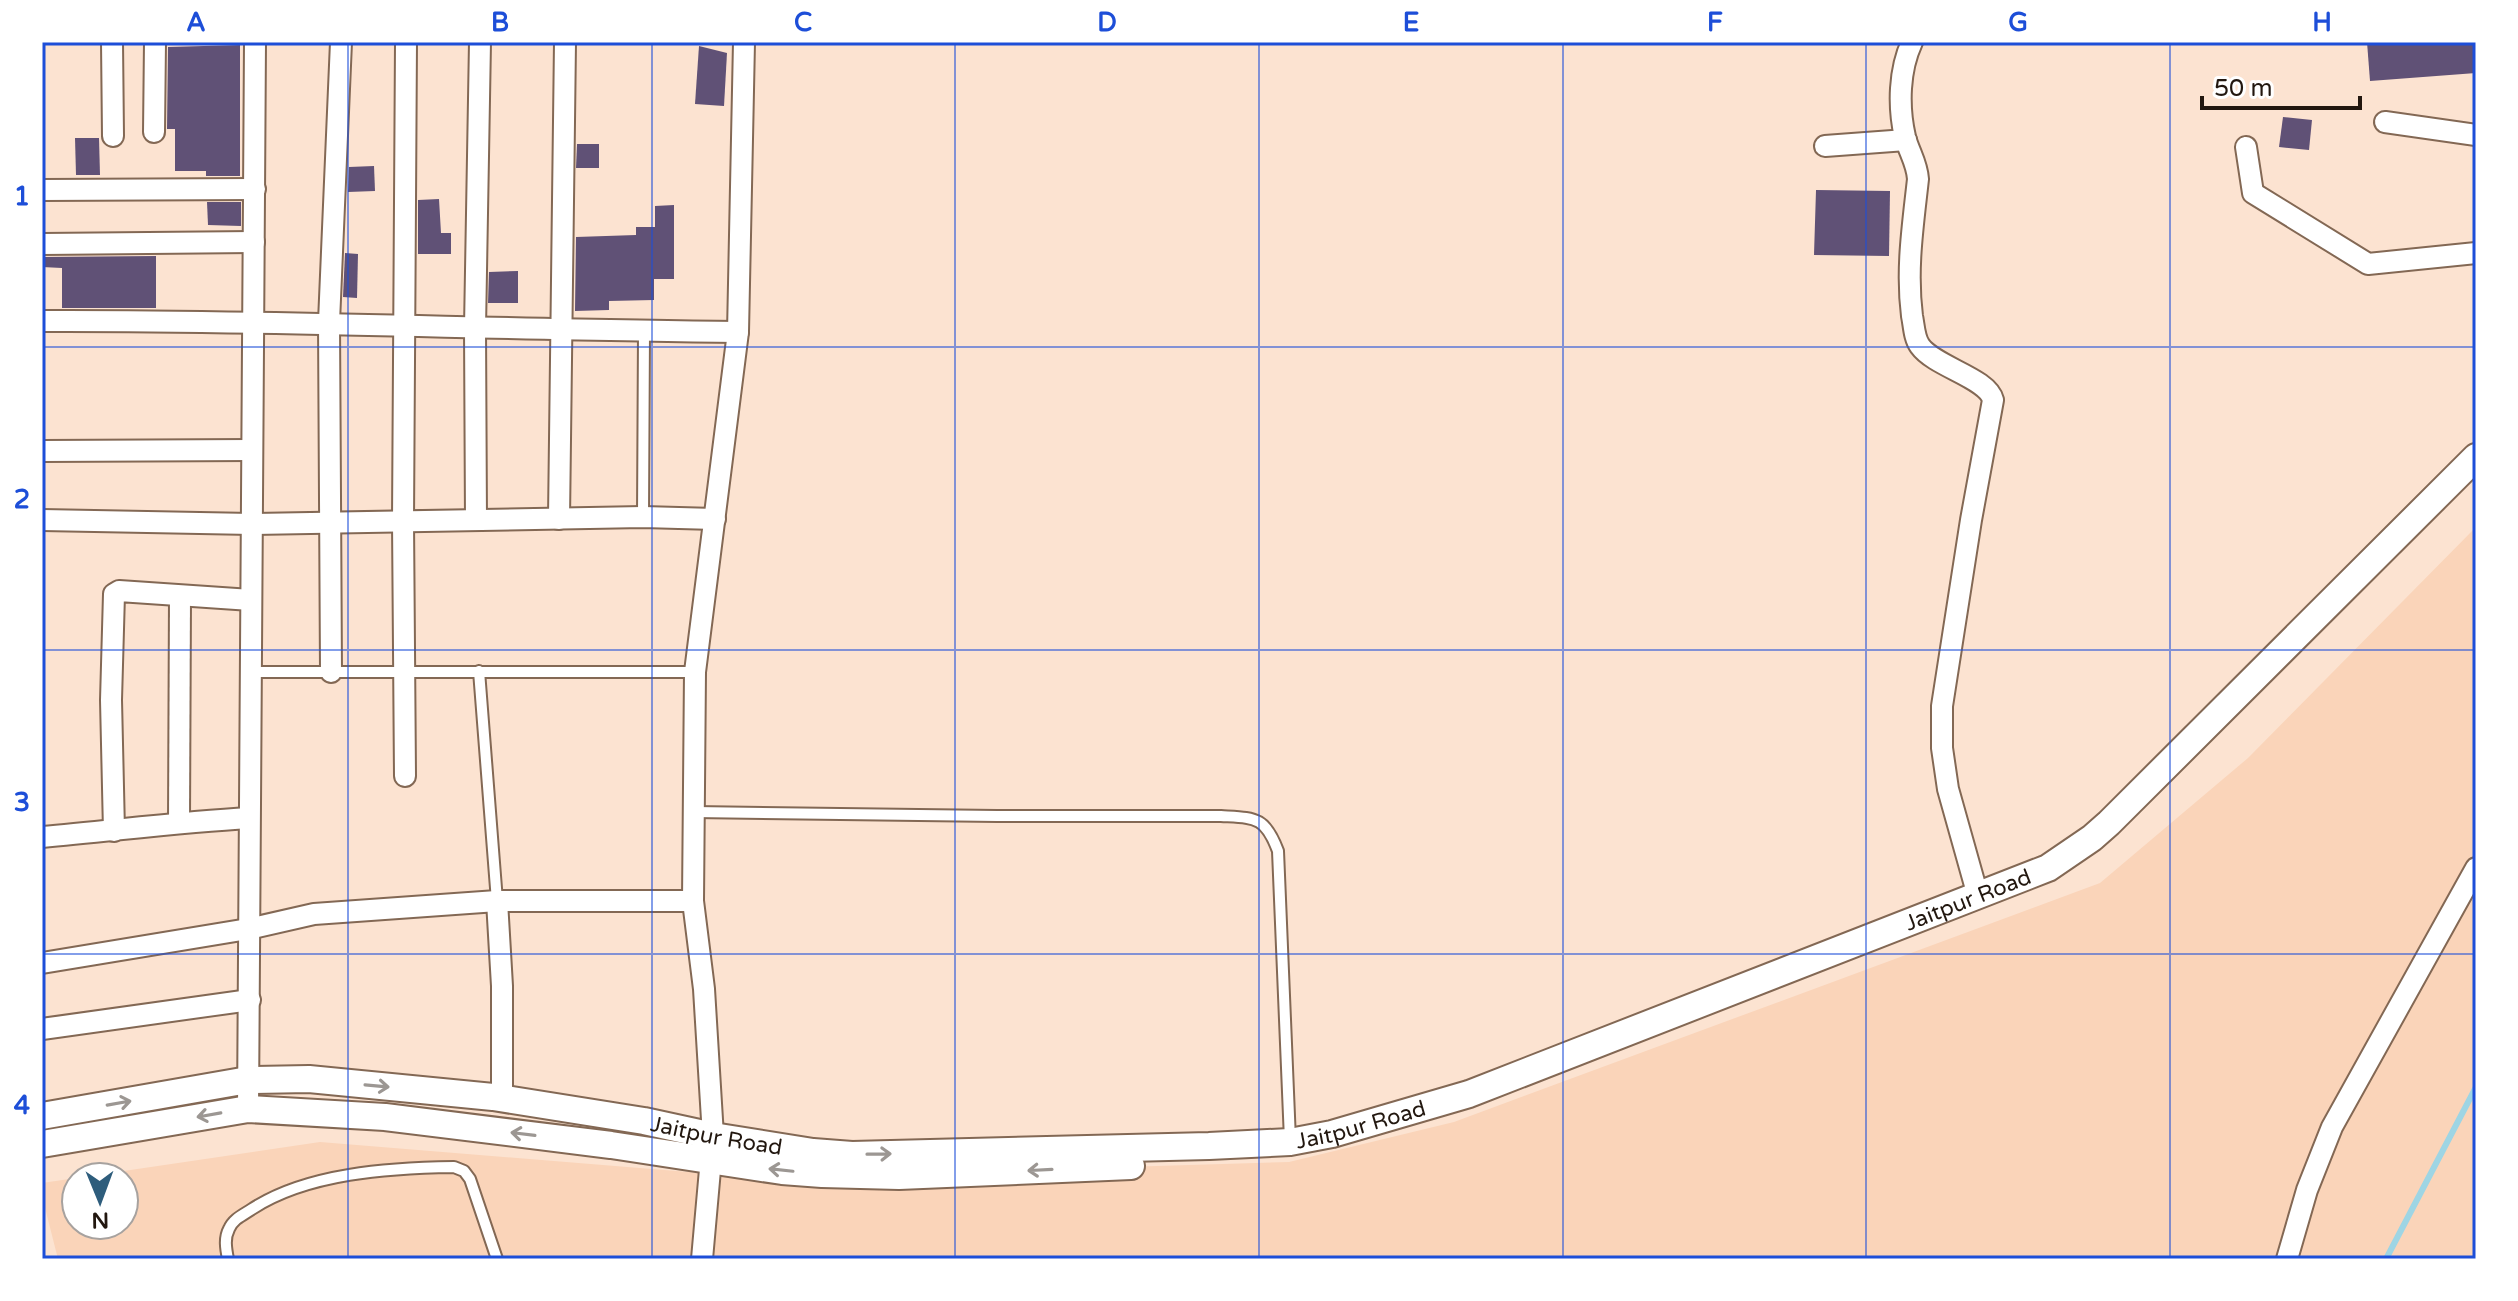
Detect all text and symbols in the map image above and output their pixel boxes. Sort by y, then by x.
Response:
text: A [186,7,206,38]
text: B [491,7,509,38]
text: C [794,7,812,38]
text: D [1097,7,1117,38]
text: E [1403,7,1419,38]
text: F [1707,7,1723,38]
text: G [2008,7,2028,38]
text: H [2312,7,2332,38]
scale bar [2202,60,2360,110]
text: 50 m [2214,74,2272,103]
text: 1 [14,181,30,212]
text: 2 [14,484,30,515]
text: 3 [14,787,30,818]
street label: Jaitpur Road [1901,864,2035,937]
one-way arrow [363,1078,390,1093]
text: 4 [14,1090,30,1121]
one-way arrow [106,1094,131,1109]
street label: Jaitpur Road [1294,1095,1429,1155]
one-way arrow [197,1109,222,1124]
street label: Jaitpur Road [648,1111,784,1161]
one-way arrow [511,1126,536,1141]
one-way arrow [865,1147,892,1162]
north arrow [60,1161,140,1241]
one-way arrow [1027,1162,1054,1177]
one-way arrow [768,1163,795,1178]
text: N [91,1207,109,1233]

